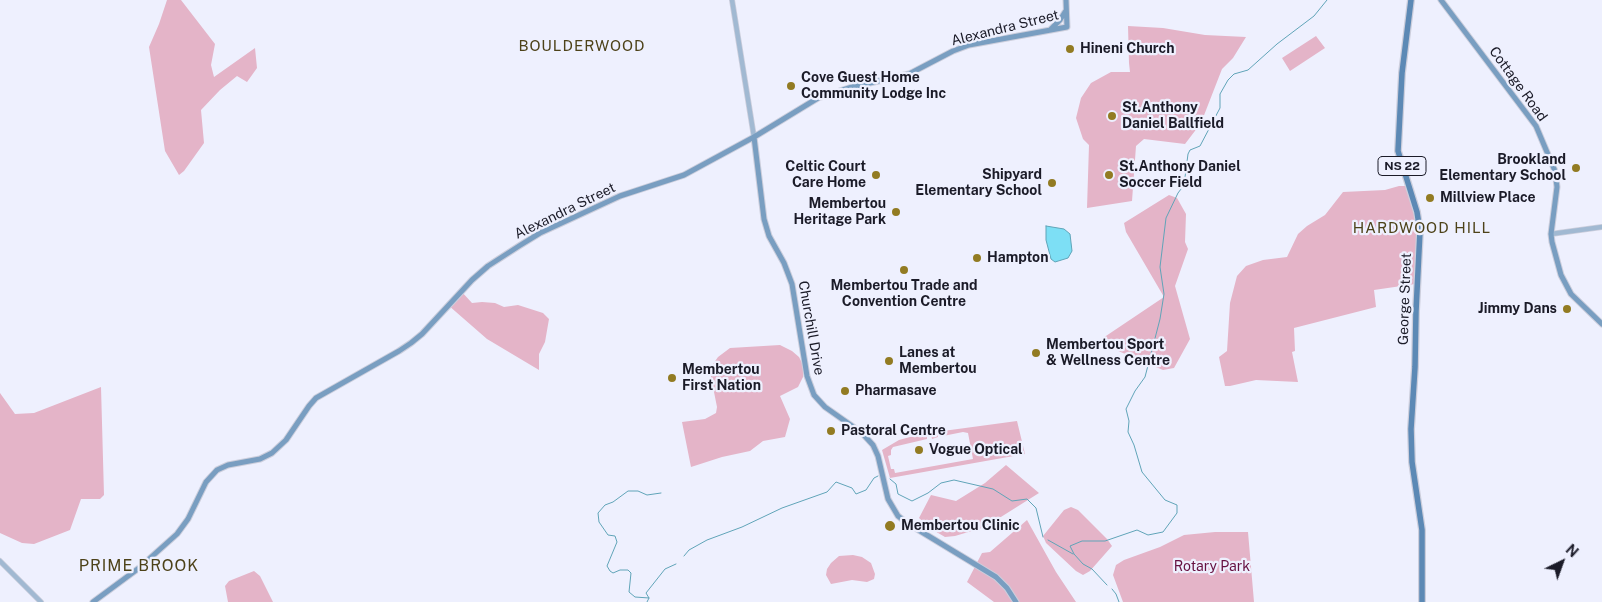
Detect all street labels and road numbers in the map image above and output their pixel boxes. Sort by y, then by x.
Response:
street label: Alexandra Street [949,6,1061,50]
street label: Cottage Road [1485,43,1551,125]
road number: NS 22 [1378,157,1426,176]
street label: Alexandra Street [512,179,618,243]
street label: George Street [1395,253,1415,345]
street label: Churchill Drive [794,279,828,377]

